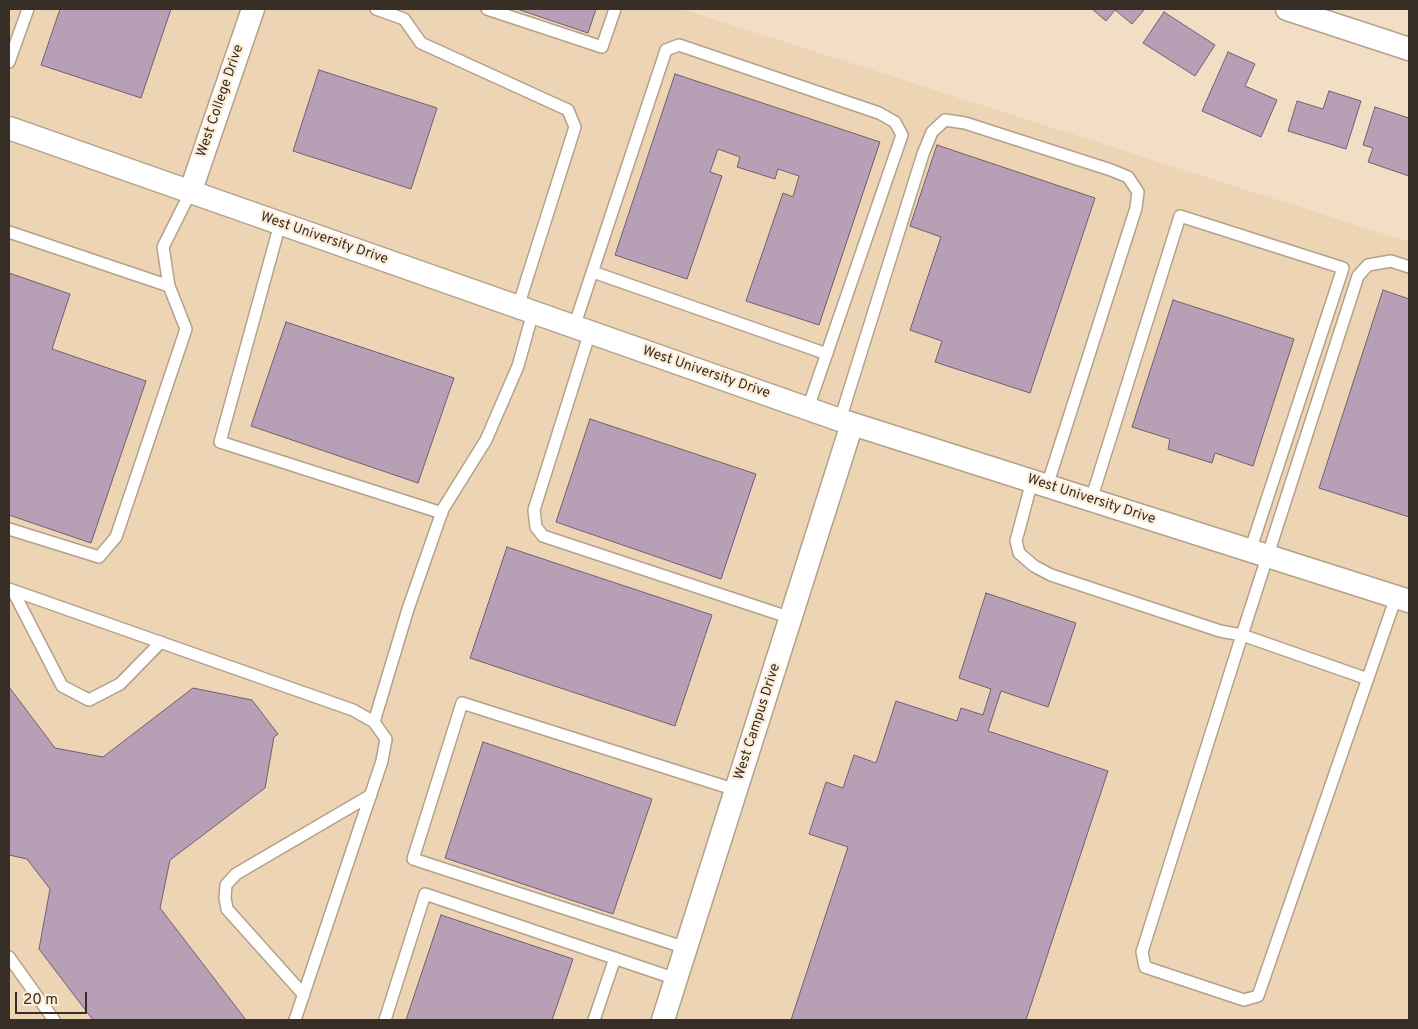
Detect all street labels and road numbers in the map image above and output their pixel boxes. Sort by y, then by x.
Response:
street label: West College Drive [194,43,248,159]
street label: West University Drive [258,209,390,269]
street label: West University Drive [640,343,772,403]
street label: West University Drive [1025,471,1157,529]
street label: West Campus Drive [731,662,785,782]

